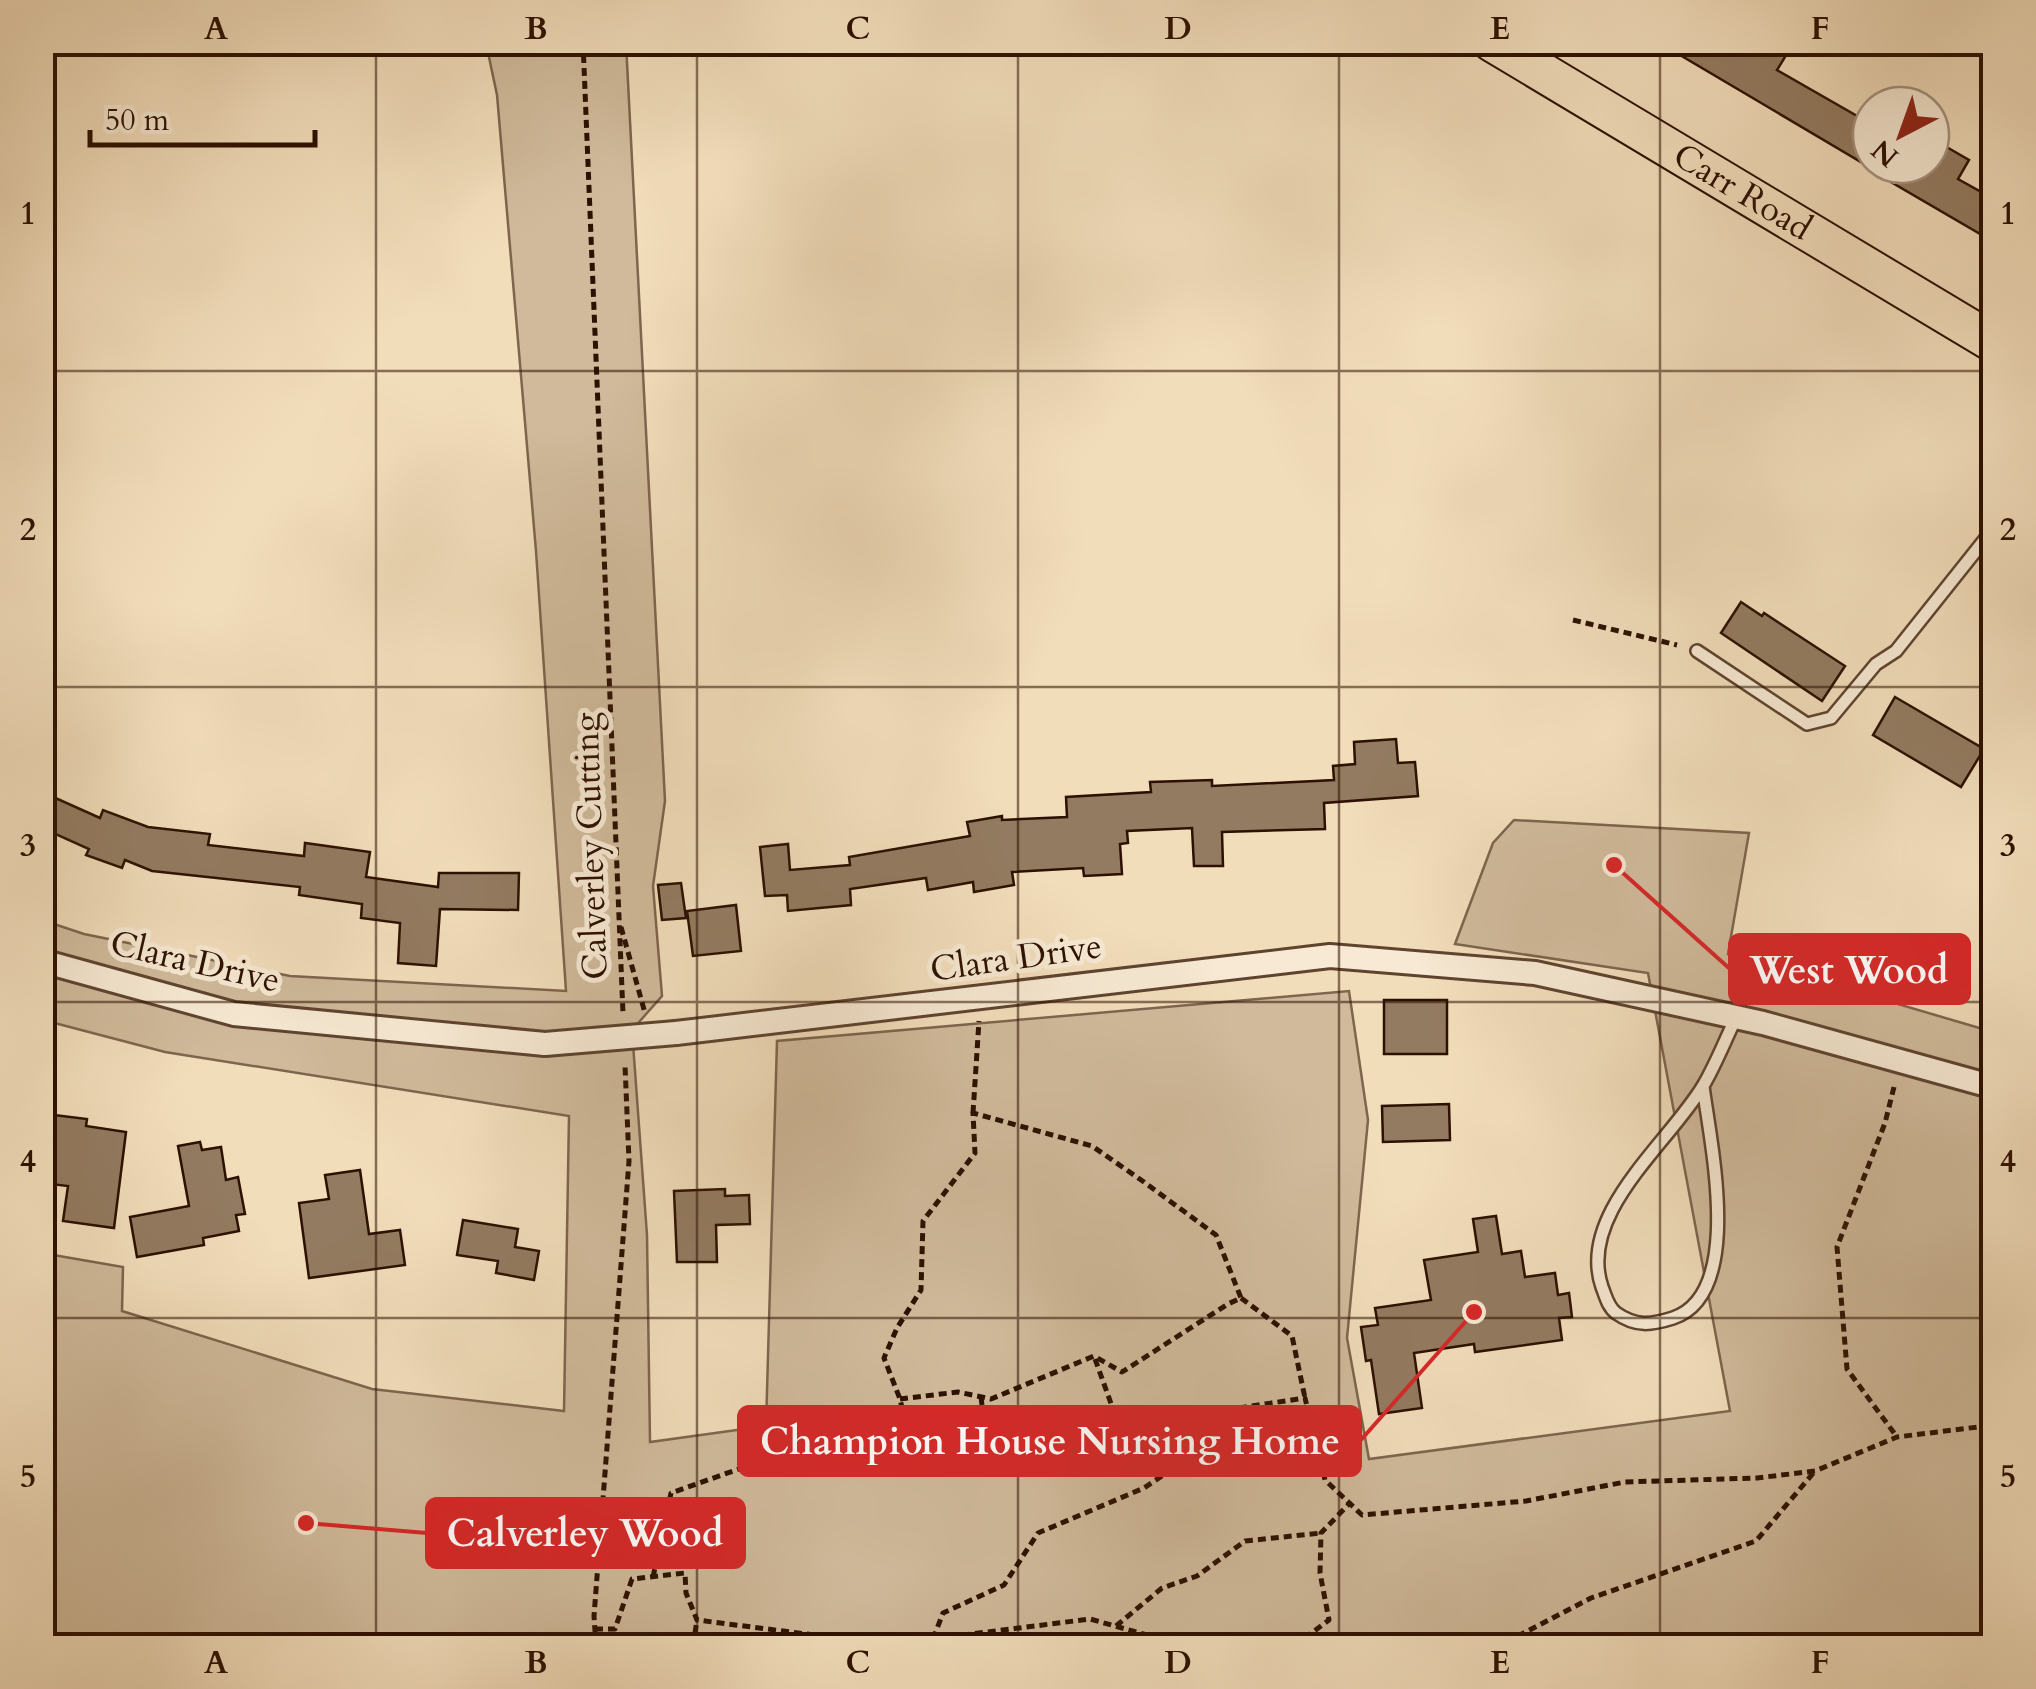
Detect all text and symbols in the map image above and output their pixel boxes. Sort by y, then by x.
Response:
text: A [204,7,228,51]
text: B [524,7,548,51]
text: C [846,7,870,51]
text: D [1164,7,1192,51]
text: E [1490,7,1510,51]
text: F [1811,7,1829,51]
scale bar [90,85,315,147]
north arrow [1851,85,1951,185]
text: 50 m [105,100,170,141]
text: N [1864,131,1907,175]
street label: Carr Road [1664,132,1821,252]
text: 1 [20,192,36,236]
text: 1 [2000,192,2016,236]
text: 2 [20,508,36,552]
text: 2 [2000,508,2016,552]
street label: Calverley Cutting [562,711,620,980]
text: 3 [20,824,36,868]
text: 3 [2000,824,2016,868]
street label: Clara Drive [105,919,285,1005]
street label: Clara Drive [927,922,1105,994]
callout: West Wood [1730,935,1969,1003]
text: West Wood [1748,945,1949,997]
text: 4 [20,1140,36,1184]
text: 4 [2000,1140,2016,1184]
callout: Champion House Nursing Home [739,1407,1360,1475]
text: Champion House Nursing Home [760,1416,1340,1468]
text: 5 [20,1455,36,1499]
text: 5 [2000,1455,2016,1499]
callout: Calverley Wood [427,1499,744,1567]
text: Calverley Wood [447,1508,724,1560]
text: A [204,1641,228,1685]
text: B [524,1641,548,1685]
text: C [846,1641,870,1685]
text: D [1164,1641,1192,1685]
text: E [1490,1641,1510,1685]
text: F [1811,1641,1829,1685]

